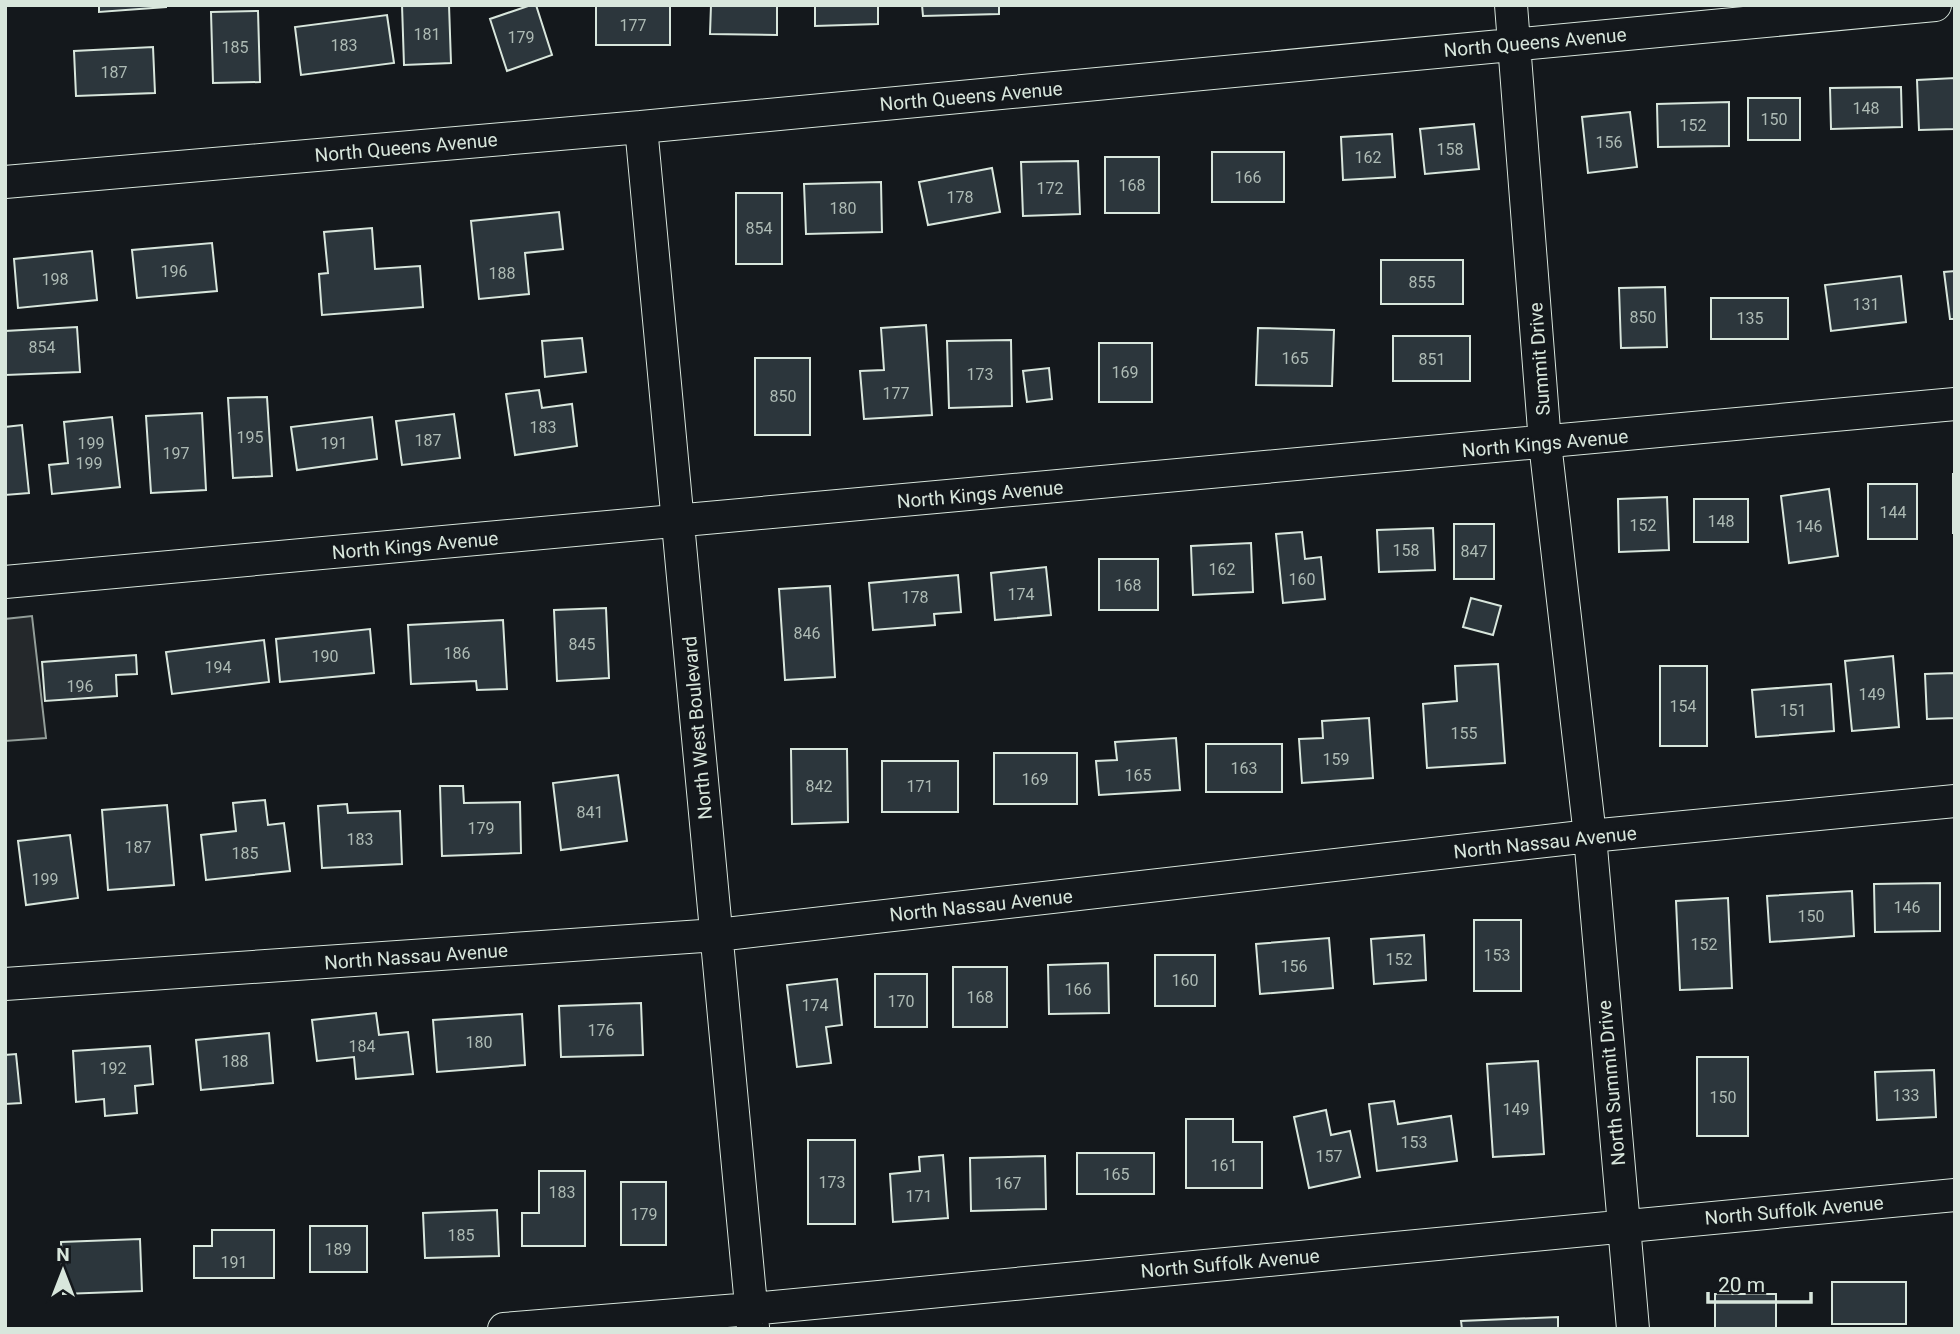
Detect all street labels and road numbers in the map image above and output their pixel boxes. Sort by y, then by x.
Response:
street label: North Queens Avenue [1443,23,1627,62]
street label: North Queens Avenue [879,77,1063,116]
street label: North Queens Avenue [314,128,498,167]
street label: Summit Drive [1524,302,1555,416]
street label: North Kings Avenue [1461,425,1629,462]
street label: North Kings Avenue [896,476,1064,513]
street label: North Kings Avenue [331,527,499,564]
street label: North West Boulevard [678,635,717,821]
street label: North Nassau Avenue [1452,821,1638,864]
street label: North Nassau Avenue [888,884,1074,927]
street label: North Nassau Avenue [324,939,509,974]
street label: North Summit Drive [1593,999,1630,1167]
street label: North Suffolk Avenue [1704,1191,1885,1230]
street label: North Suffolk Avenue [1140,1244,1321,1283]

